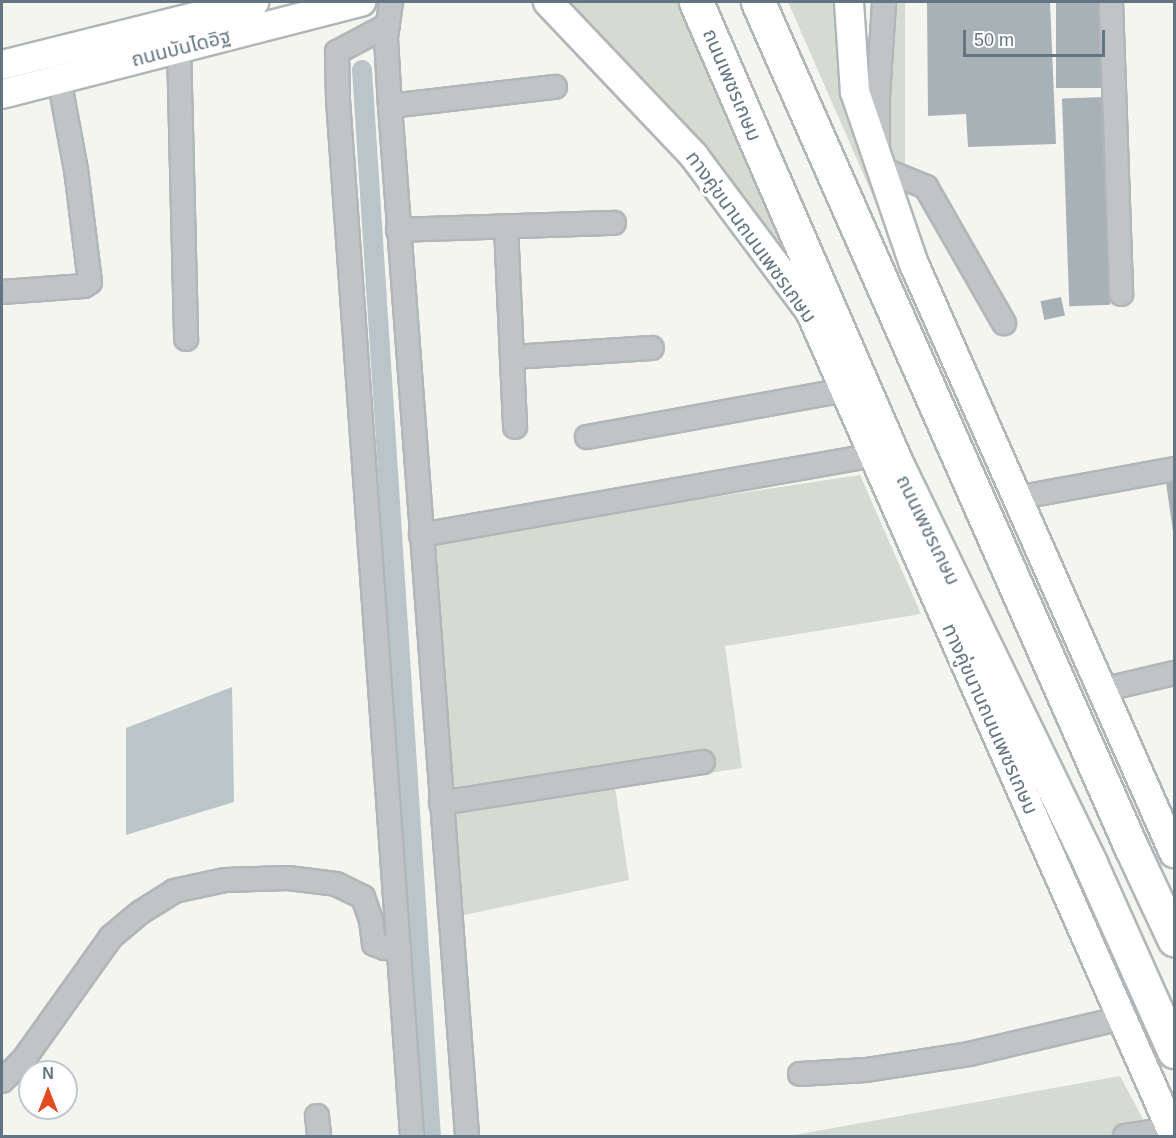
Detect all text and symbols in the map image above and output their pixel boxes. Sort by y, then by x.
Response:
scale bar [966,18,1108,56]
street label: ถนนบันไดอิฐ [129,24,233,72]
street label: ถนนเพชรเกษม [698,25,766,145]
text: 50 m [974,30,1014,50]
street label: ทางคู่ขนานถนนเพชรเกษม [681,146,821,328]
street label: ถนนเพชรเกษม [891,471,965,589]
street label: ทางคู่ขนานถนนเพชรเกษม [937,620,1043,818]
north arrow [18,1060,78,1120]
text: N [42,1065,54,1082]

